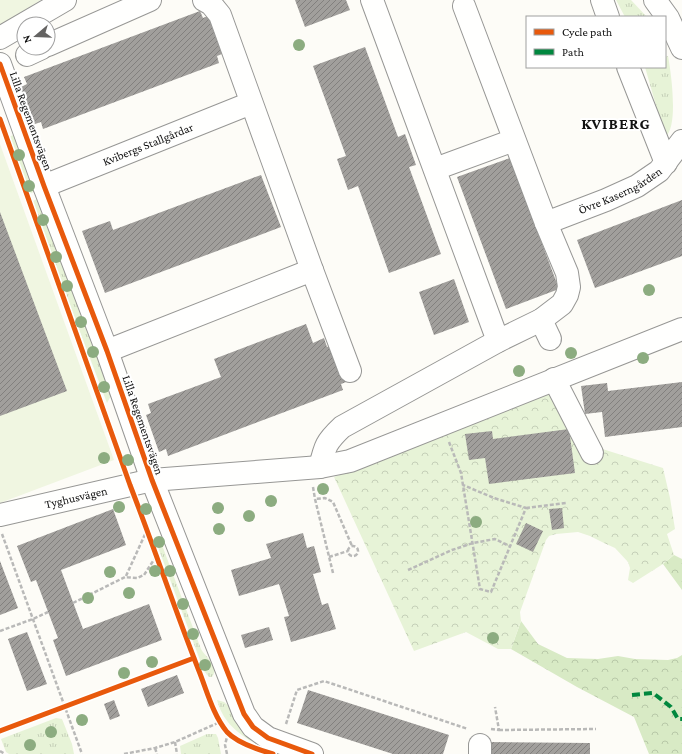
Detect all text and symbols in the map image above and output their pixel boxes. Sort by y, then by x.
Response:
north arrow [16,16,56,56]
legend [526,16,666,68]
text: Cycle path [562,25,613,39]
text: N [19,33,33,45]
text: Path [562,45,584,59]
street label: Lilla Regementsvägen [7,70,56,173]
district label: KVIBERG [581,115,651,132]
street label: Kvibergs Stallgårdar [101,120,196,169]
street label: Övre Kaserngården [576,164,665,217]
street label: Lilla Regementsvägen [119,373,167,477]
street label: Tyghusvägen [43,483,109,511]

